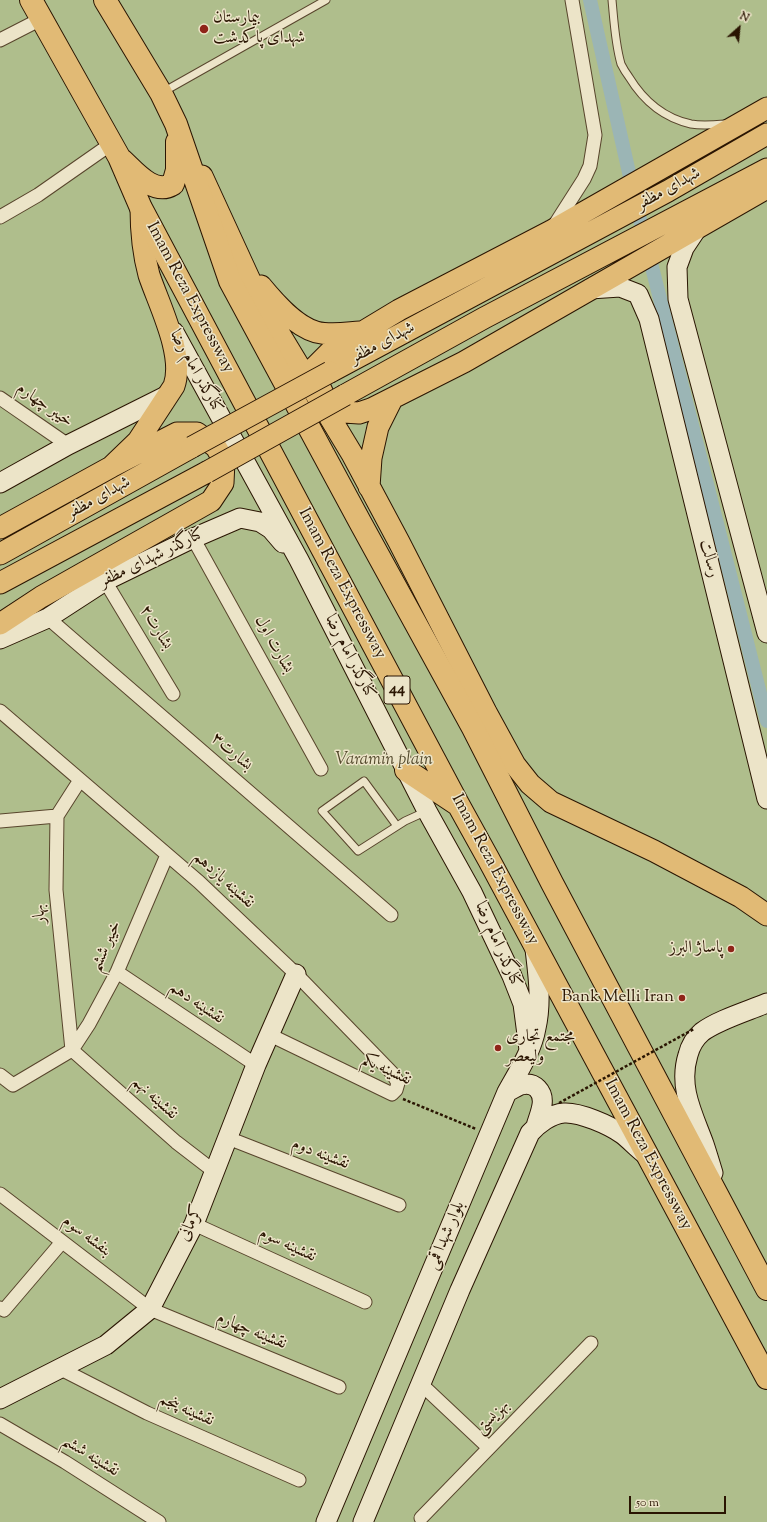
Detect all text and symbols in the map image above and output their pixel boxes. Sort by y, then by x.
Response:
north arrow [719,8,759,48]
text: N [737,8,752,26]
place label: بیمارستان شهدای پاکدشت [213,9,305,49]
marker: بیمارستان شهدای پاکدشت [198,23,210,35]
street label: شهدای مظفر [633,164,705,216]
street label: Imam Reza Expressway [141,219,237,377]
street label: شهدای مظفر [347,319,419,369]
street label: کنارگذر امام رضا [164,327,226,417]
street label: خیبر چهارم [12,379,76,433]
street label: شهدای مظفر [63,473,135,525]
street label: Imam Reza Expressway [293,505,389,663]
street label: کنارگذر شهدای مظفر [96,525,208,593]
street label: رسالت [693,538,723,580]
street label: بشارت۲ [134,602,176,654]
street label: کنارگذر امام رضا [319,611,379,703]
street label: بشارت اول [249,613,297,677]
road number: 44 [384,676,410,704]
street label: بشارت۳ [206,729,256,777]
park label: Varamin plain [335,751,433,771]
street label: Imam Reza Expressway [446,791,542,949]
street label: نقشینه یازدهم [188,848,258,914]
street label: کنارگذر امام رضا [469,899,525,991]
street label: بهار [30,903,52,925]
street label: خیبر ششم [87,918,127,976]
place label: پاساژ البرز [669,939,723,959]
marker: پاساژ البرز [726,944,736,954]
street label: نقشینه دهم [165,978,227,1030]
place label: Bank Melli Iran [562,988,674,1008]
marker: Bank Melli Iran [677,993,687,1003]
place label: مجتمع تجاری ولیعصر [506,1028,575,1068]
marker: مجتمع تجاری ولیعصر [493,1043,503,1053]
street label: نقشینه یکم [358,1051,414,1091]
street label: نقشینه نهم [127,1073,181,1125]
street label: Imam Reza Expressway [599,1076,695,1234]
street label: نقشینه دوم [288,1135,352,1175]
street label: بلوار شهدا قمی [423,1199,471,1273]
street label: کرمانی [175,1203,209,1245]
street label: بنفشه سوم [57,1212,115,1262]
street label: نقشینه سوم [255,1224,319,1268]
street label: نقشینه چهارم [213,1309,289,1355]
street label: نقشینه پنجم [155,1390,217,1432]
street label: بهزیستی [472,1396,514,1440]
street label: نقشینه ششم [58,1432,122,1482]
scale bar [631,1488,728,1514]
text: 50 m [636,1494,659,1512]

